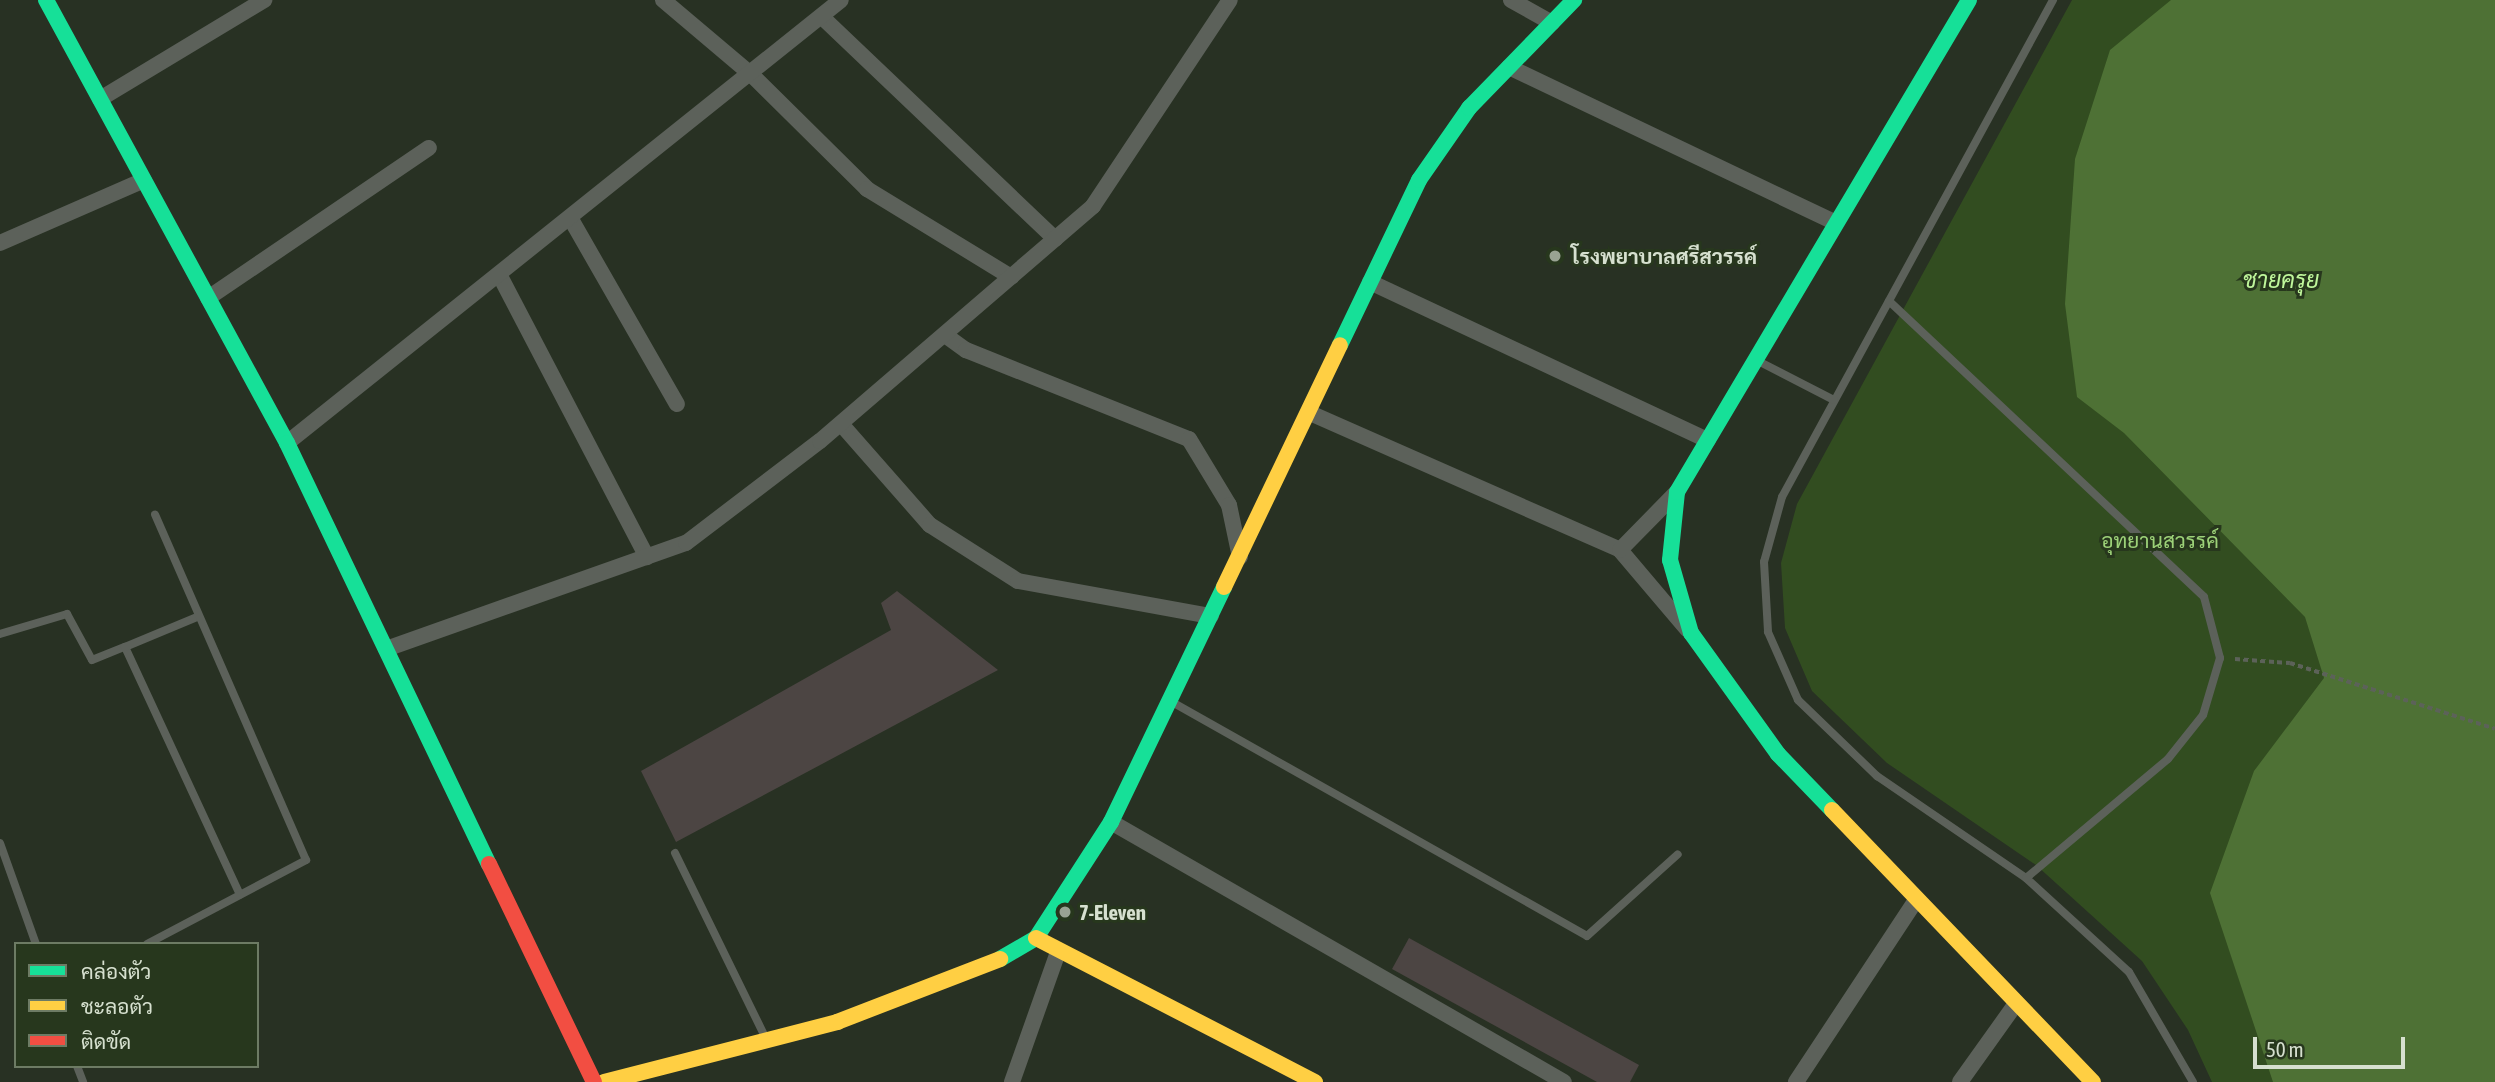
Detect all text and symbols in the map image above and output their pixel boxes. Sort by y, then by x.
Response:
place label: โรงพยาบาลศรีสวรรค์ [1571,243,1757,269]
marker: โรงพยาบาลศรีสวรรค์ [1545,246,1565,266]
water label: ชายครุย [2243,266,2319,294]
park label: อุทยานสวรรค์ [2101,527,2219,553]
place label: 7-Eleven [1079,899,1146,925]
marker: 7-Eleven [1057,904,1073,920]
legend [14,942,259,1068]
text: คล่องตัว [81,959,151,983]
text: ชะลอตัว [81,994,153,1018]
scale bar [2257,1023,2409,1066]
text: ติดขัด [81,1029,131,1053]
text: 50 m [2266,1037,2304,1061]

